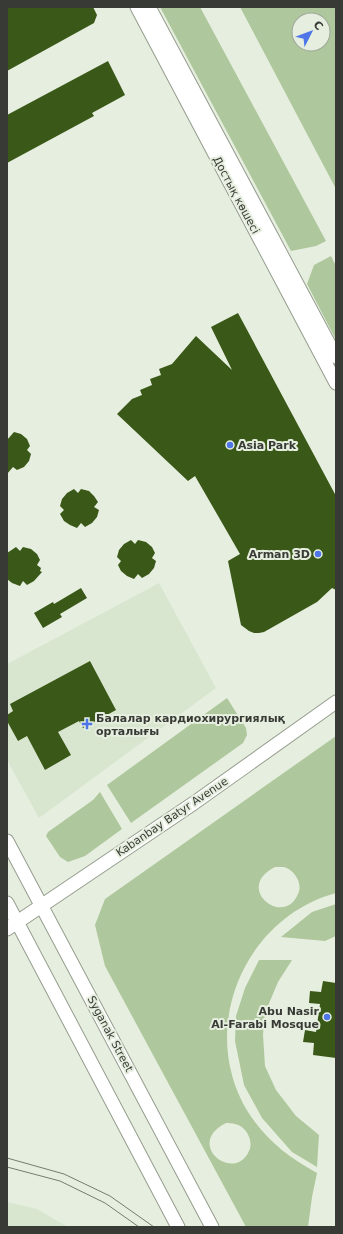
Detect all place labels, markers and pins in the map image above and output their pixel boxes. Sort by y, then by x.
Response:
place label: Asia Park [238,439,297,452]
marker: Asia Park [225,440,235,450]
place label: Arman 3D [249,548,310,561]
marker: Arman 3D [313,549,323,559]
place label: Балалар кардиохирургиялық орталығы [96,712,286,738]
marker: Балалар кардиохирургиялық орталығы [81,718,93,730]
place label: Abu Nasir Al-Farabi Mosque [211,1005,320,1031]
marker: Abu Nasir Al-Farabi Mosque [322,1012,332,1022]

